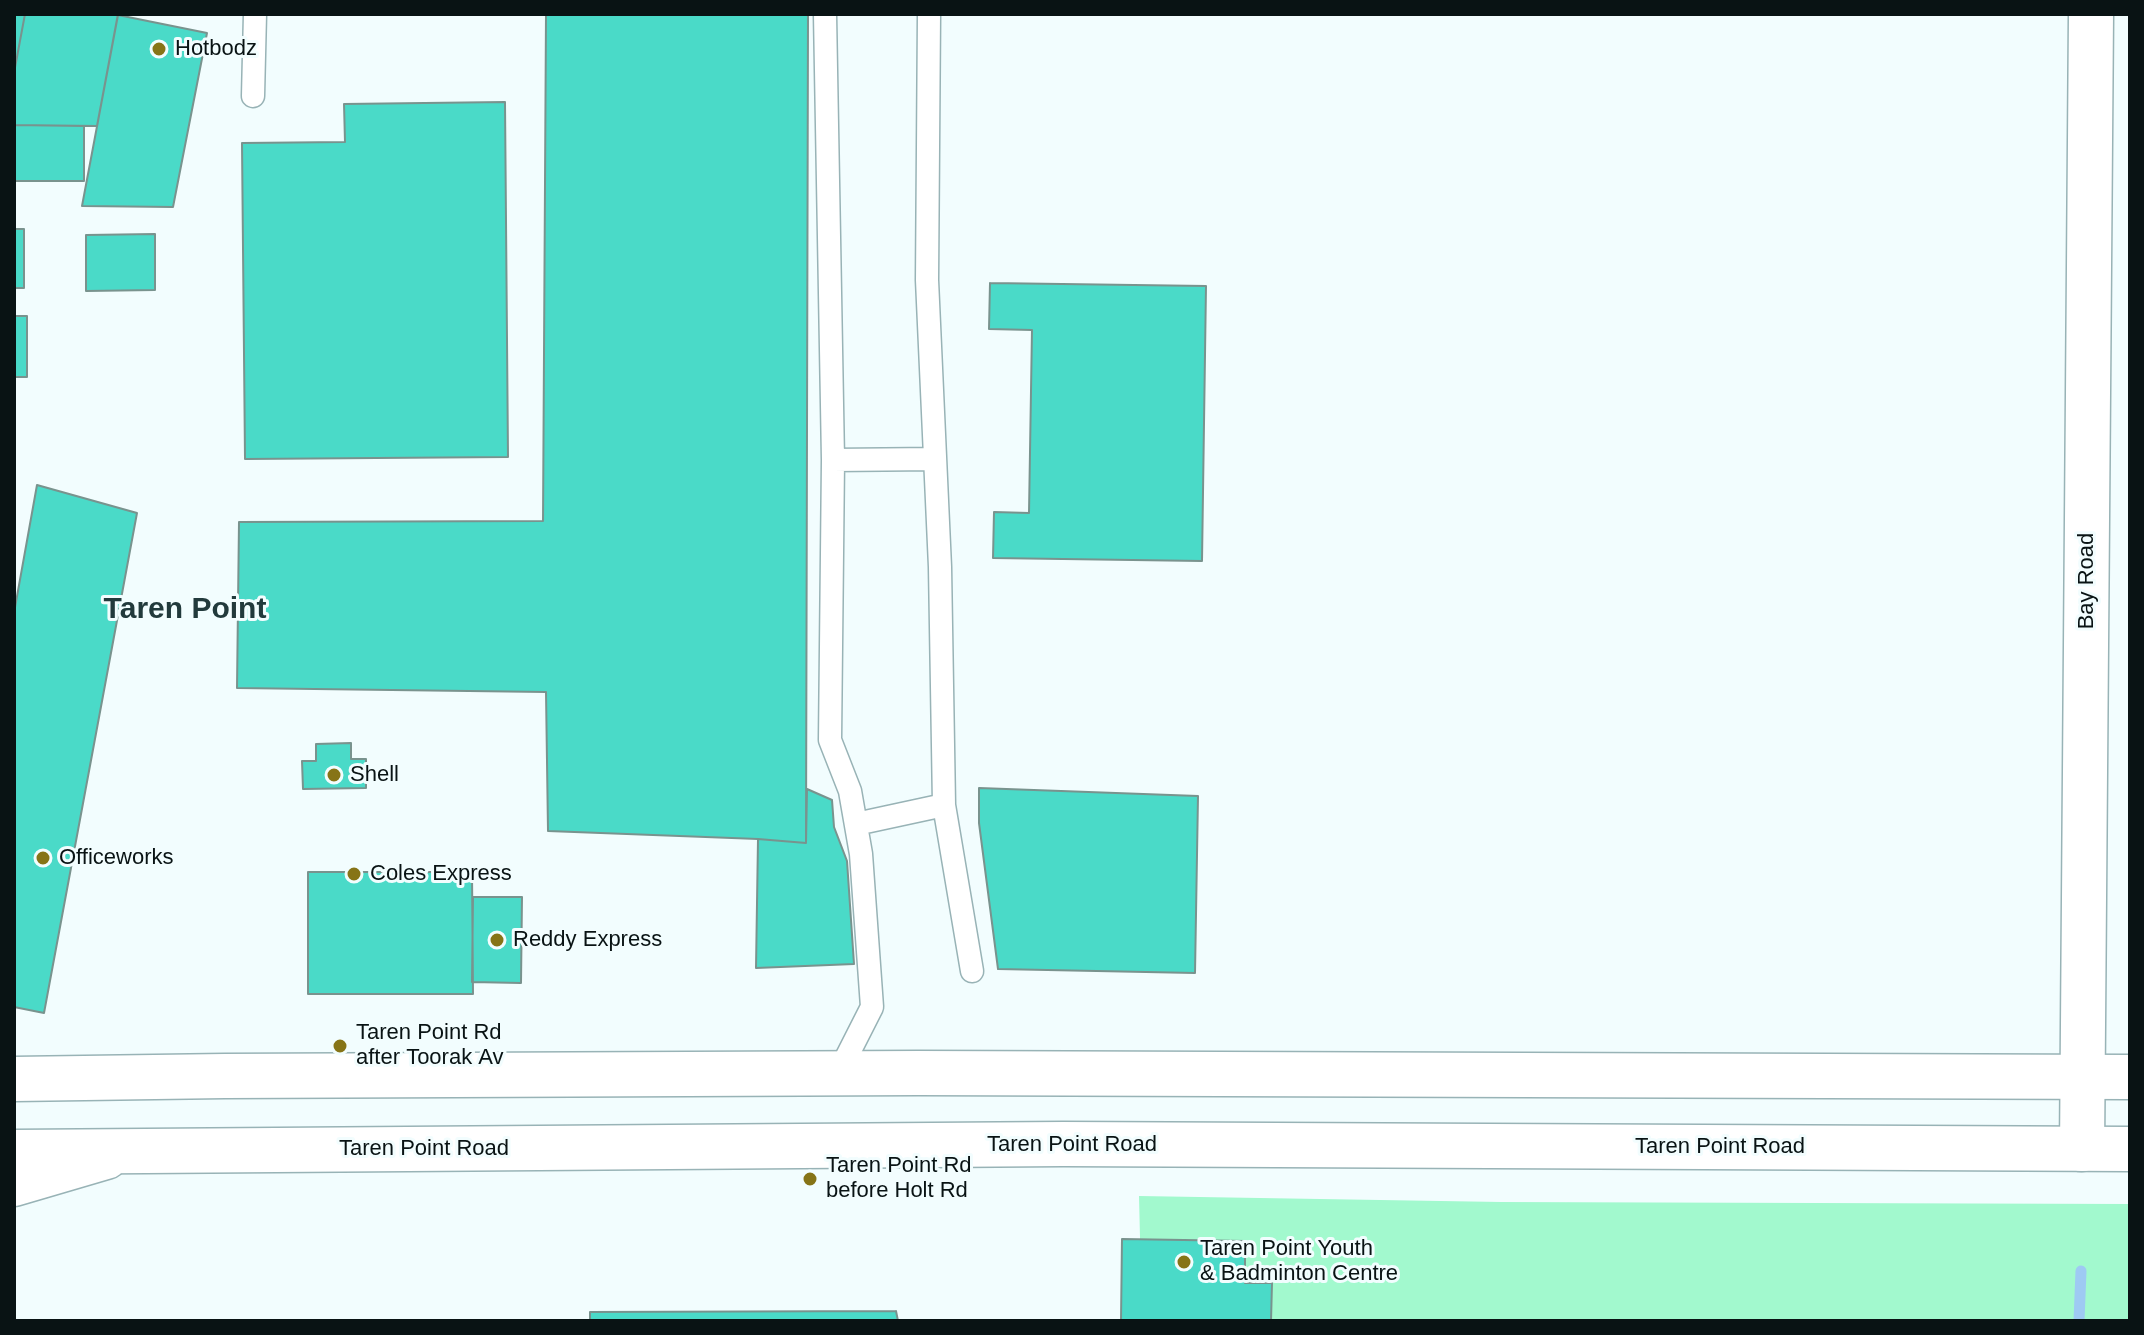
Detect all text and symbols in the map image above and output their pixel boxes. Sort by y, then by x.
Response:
place label: Hotbodz [175,36,257,62]
marker: Hotbodz [150,40,168,58]
street label: Bay Road [2074,533,2100,629]
district label: Taren Point [104,592,266,628]
place label: Shell [350,762,399,788]
marker: Shell [325,766,343,784]
place label: Officeworks [59,845,174,871]
marker: Officeworks [34,849,52,867]
place label: Coles Express [370,861,512,887]
marker: Coles Express [345,865,363,883]
place label: Reddy Express [513,927,662,953]
marker: Reddy Express [488,931,506,949]
place label: Taren Point Rd after Toorak Av [356,1020,504,1072]
marker: Taren Point Rd after Toorak Av [331,1037,349,1055]
street label: Taren Point Road [987,1132,1157,1158]
street label: Taren Point Road [1635,1134,1805,1160]
street label: Taren Point Road [339,1136,509,1162]
place label: Taren Point Rd before Holt Rd [826,1153,972,1204]
marker: Taren Point Rd before Holt Rd [801,1170,819,1188]
place label: Taren Point Youth & Badminton Centre [1200,1236,1398,1288]
marker: Taren Point Youth & Badminton Centre [1175,1253,1193,1271]

